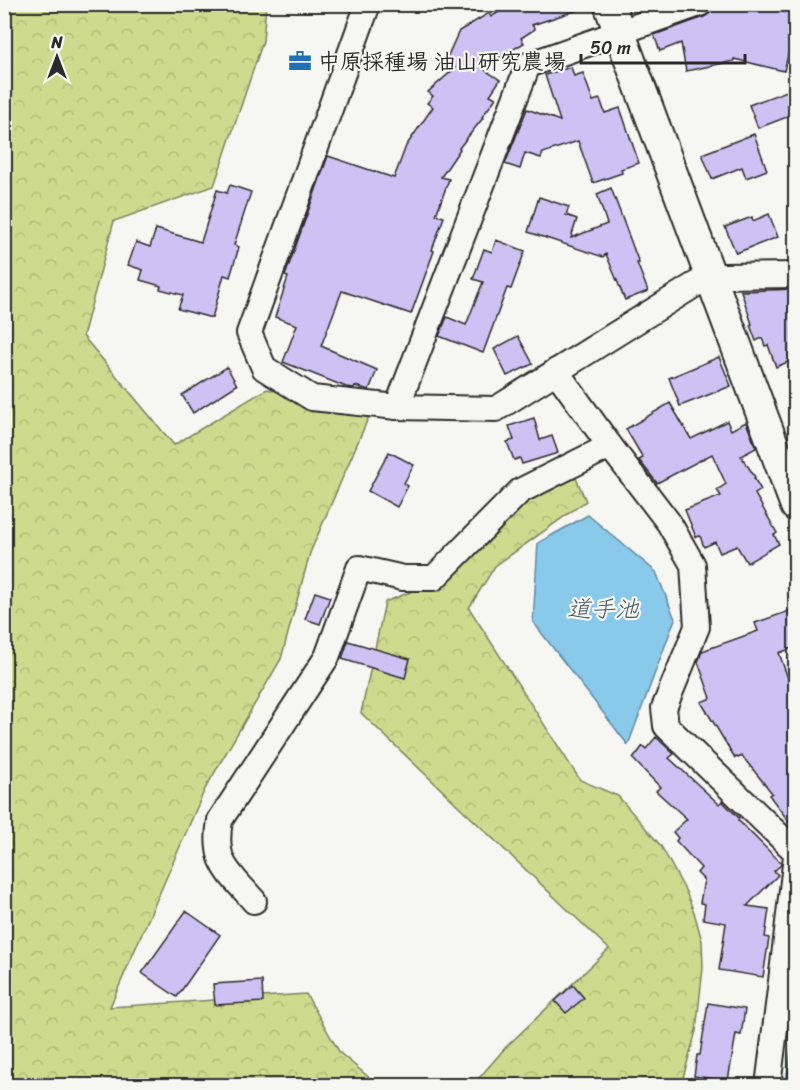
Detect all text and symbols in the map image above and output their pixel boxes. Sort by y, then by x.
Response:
north arrow [27,27,87,87]
scale bar [581,27,744,65]
text: N [50,28,63,57]
text: 50 m [590,32,631,64]
place label: 中原採種場 油山研究農場 [318,42,566,81]
office icon: 中原採種場 油山研究農場 [287,48,313,74]
water label: 道手池 [567,588,640,630]

